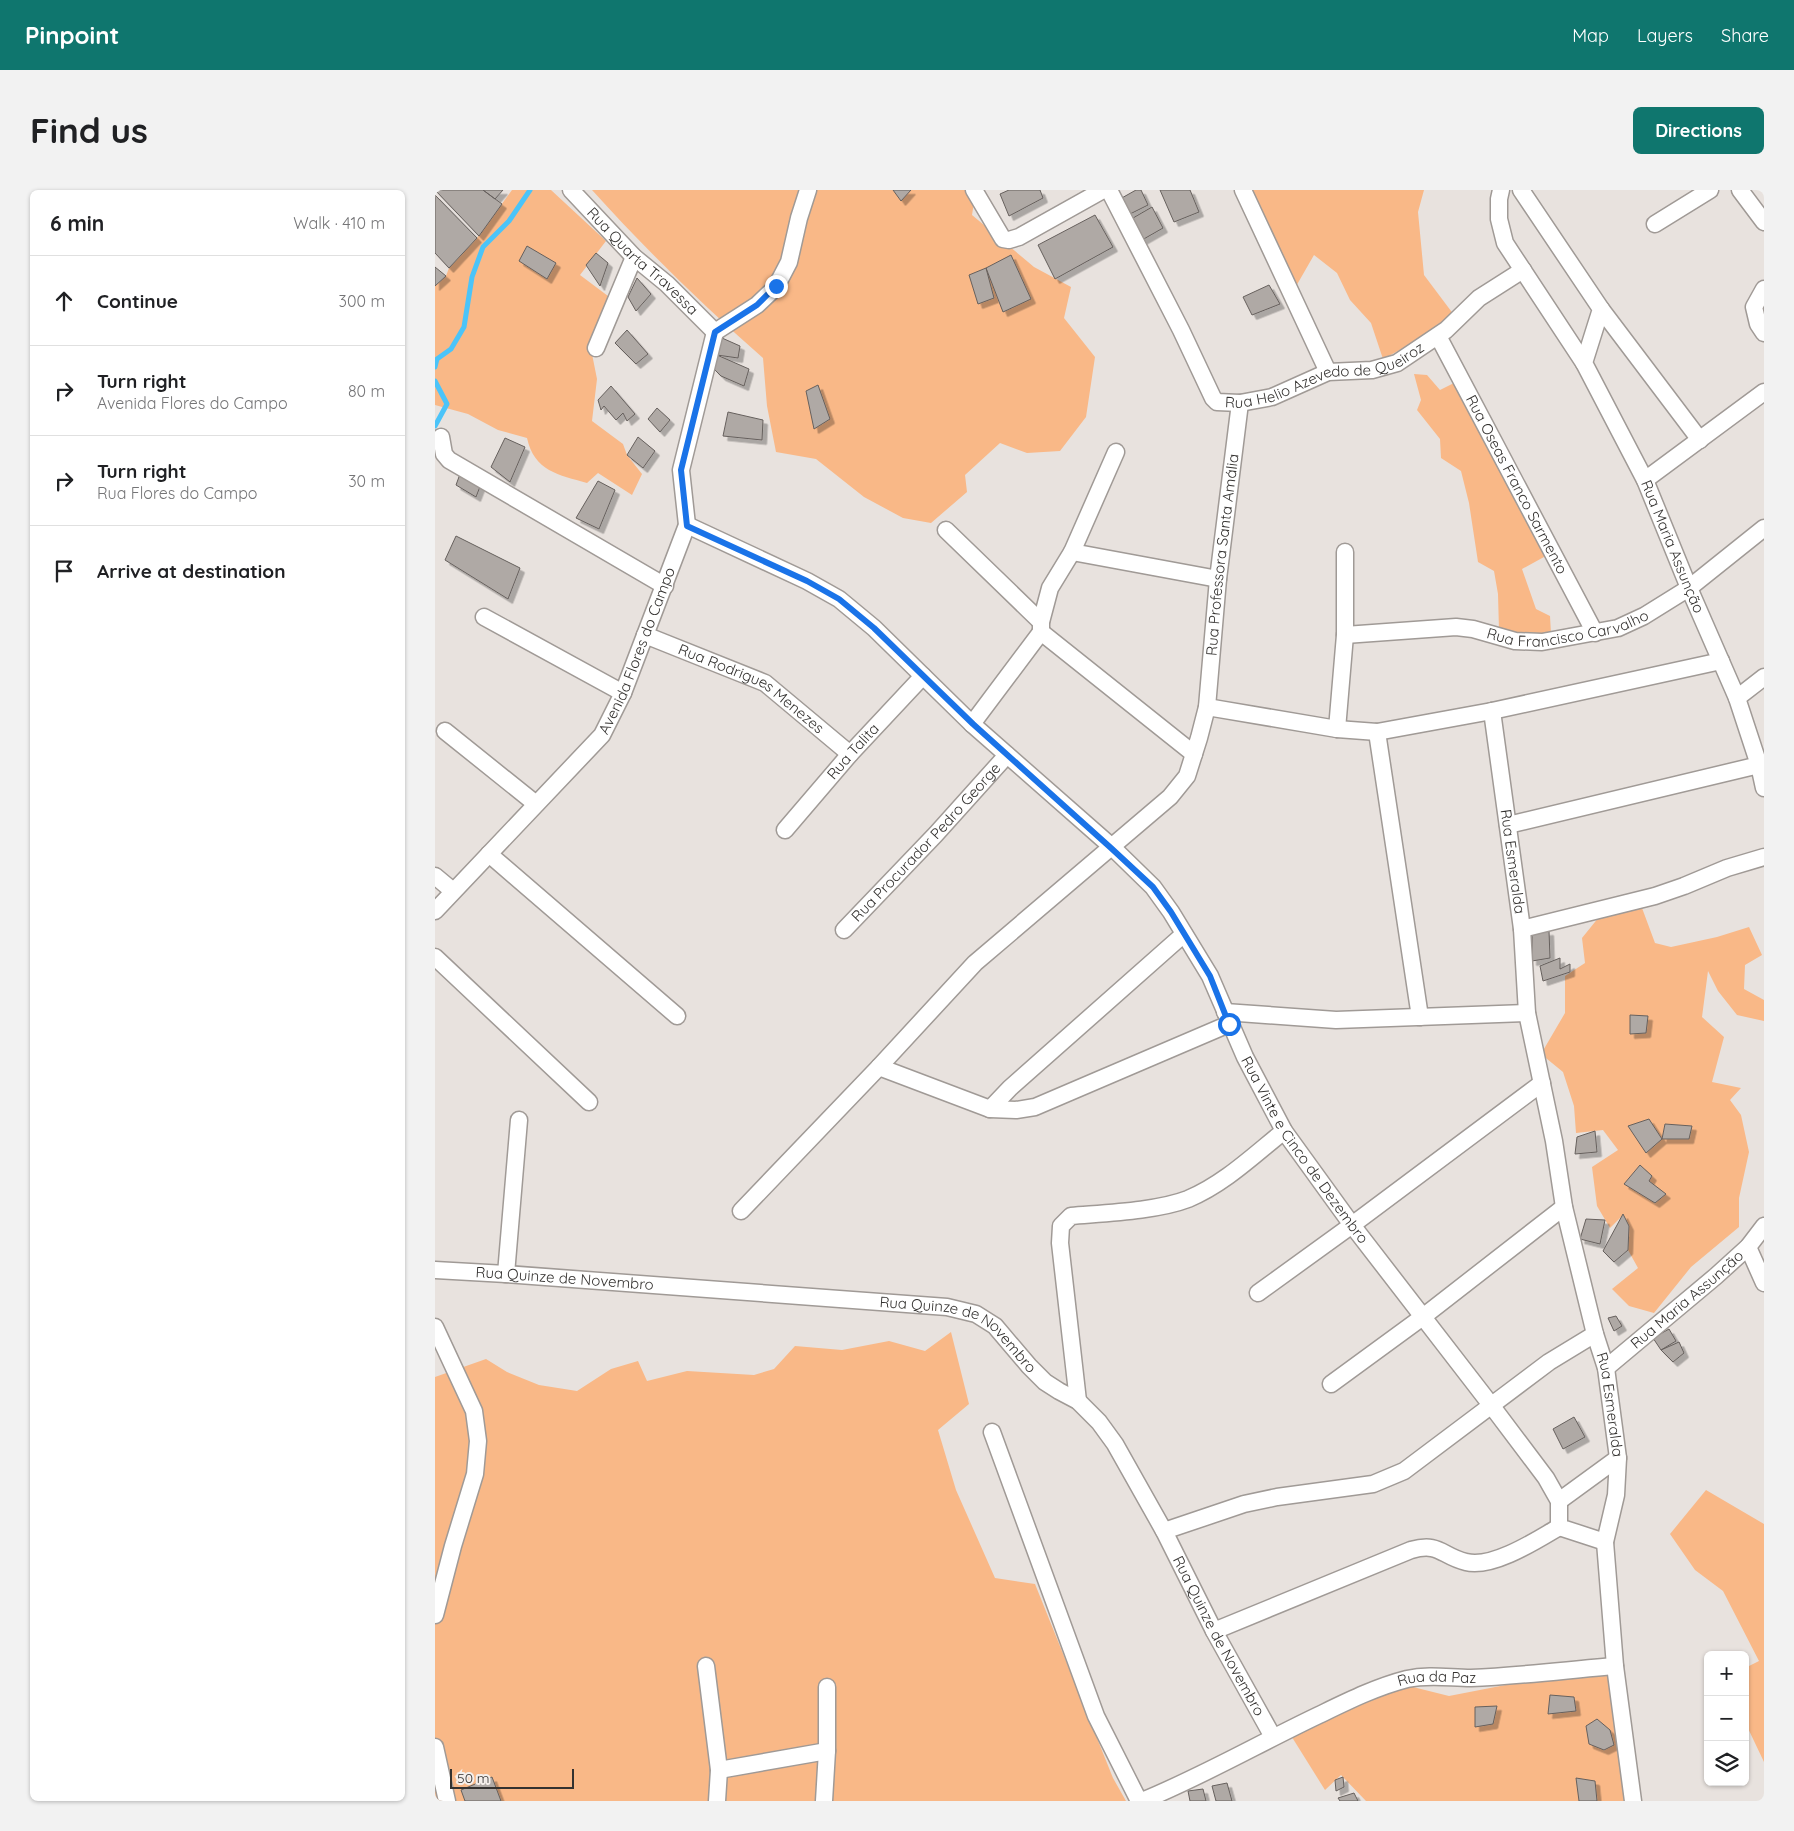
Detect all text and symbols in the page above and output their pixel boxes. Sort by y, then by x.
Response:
text: Pinpoint [25,20,119,50]
text: Map [1572,24,1609,47]
text: Layers [1637,24,1693,47]
text: Share [1721,24,1769,47]
button: Directions [1633,107,1764,154]
text: Find us [30,108,148,152]
street label: Rua Quarta Travessa [583,203,702,319]
text: 6 min [50,210,104,236]
text: Walk · 410 m [293,213,385,233]
route end [765,275,788,298]
icon: ahead [50,287,78,315]
text: Continue [97,289,178,313]
text: 300 m [339,291,385,311]
street label: Rua Helio Azevedo de Queiroz [1224,338,1428,412]
text: Turn right [97,369,186,393]
icon: right [50,377,78,405]
text: 80 m [348,381,385,401]
street label: Rua Oseas Franco Sarmento [1462,391,1572,577]
text: Avenida Flores do Campo [97,393,288,413]
street label: Rua Professora Santa Amália [1201,453,1243,657]
text: Turn right [97,459,186,483]
icon: right [50,467,78,495]
text: 30 m [348,471,385,491]
street label: Rua Maria Assunção [1637,477,1709,616]
text: Rua Flores do Campo [97,483,258,503]
icon: arrive [50,557,78,585]
text: Arrive at destination [97,559,286,583]
street label: Avenida Flores do Campo [594,564,679,737]
street label: Rua Francisco Carvalho [1485,605,1651,651]
street label: Rua Rodrigues Menezes [676,639,828,737]
street label: Rua Talita [823,719,883,783]
street label: Rua Procurador Pedro George [847,759,1004,926]
street label: Rua Esmeralda [1497,808,1530,915]
route start [1218,1013,1241,1036]
street label: Rua Vinte e Cinco de Dezembro [1237,1053,1373,1247]
street label: Rua Maria Assunção [1626,1246,1747,1353]
street label: Rua Quinze de Novembro [475,1262,655,1294]
street label: Rua Quinze de Novembro [879,1292,1040,1377]
street label: Rua Esmeralda [1592,1350,1628,1458]
street label: Rua Quinze de Novembro [1169,1553,1269,1719]
map controls [1704,1651,1749,1786]
button: + [1704,1651,1749,1696]
street label: Rua da Paz [1395,1666,1477,1690]
button: − [1704,1696,1749,1741]
button: layers [1704,1741,1749,1786]
scale bar [450,1766,574,1789]
text: 50 m [457,1769,490,1787]

